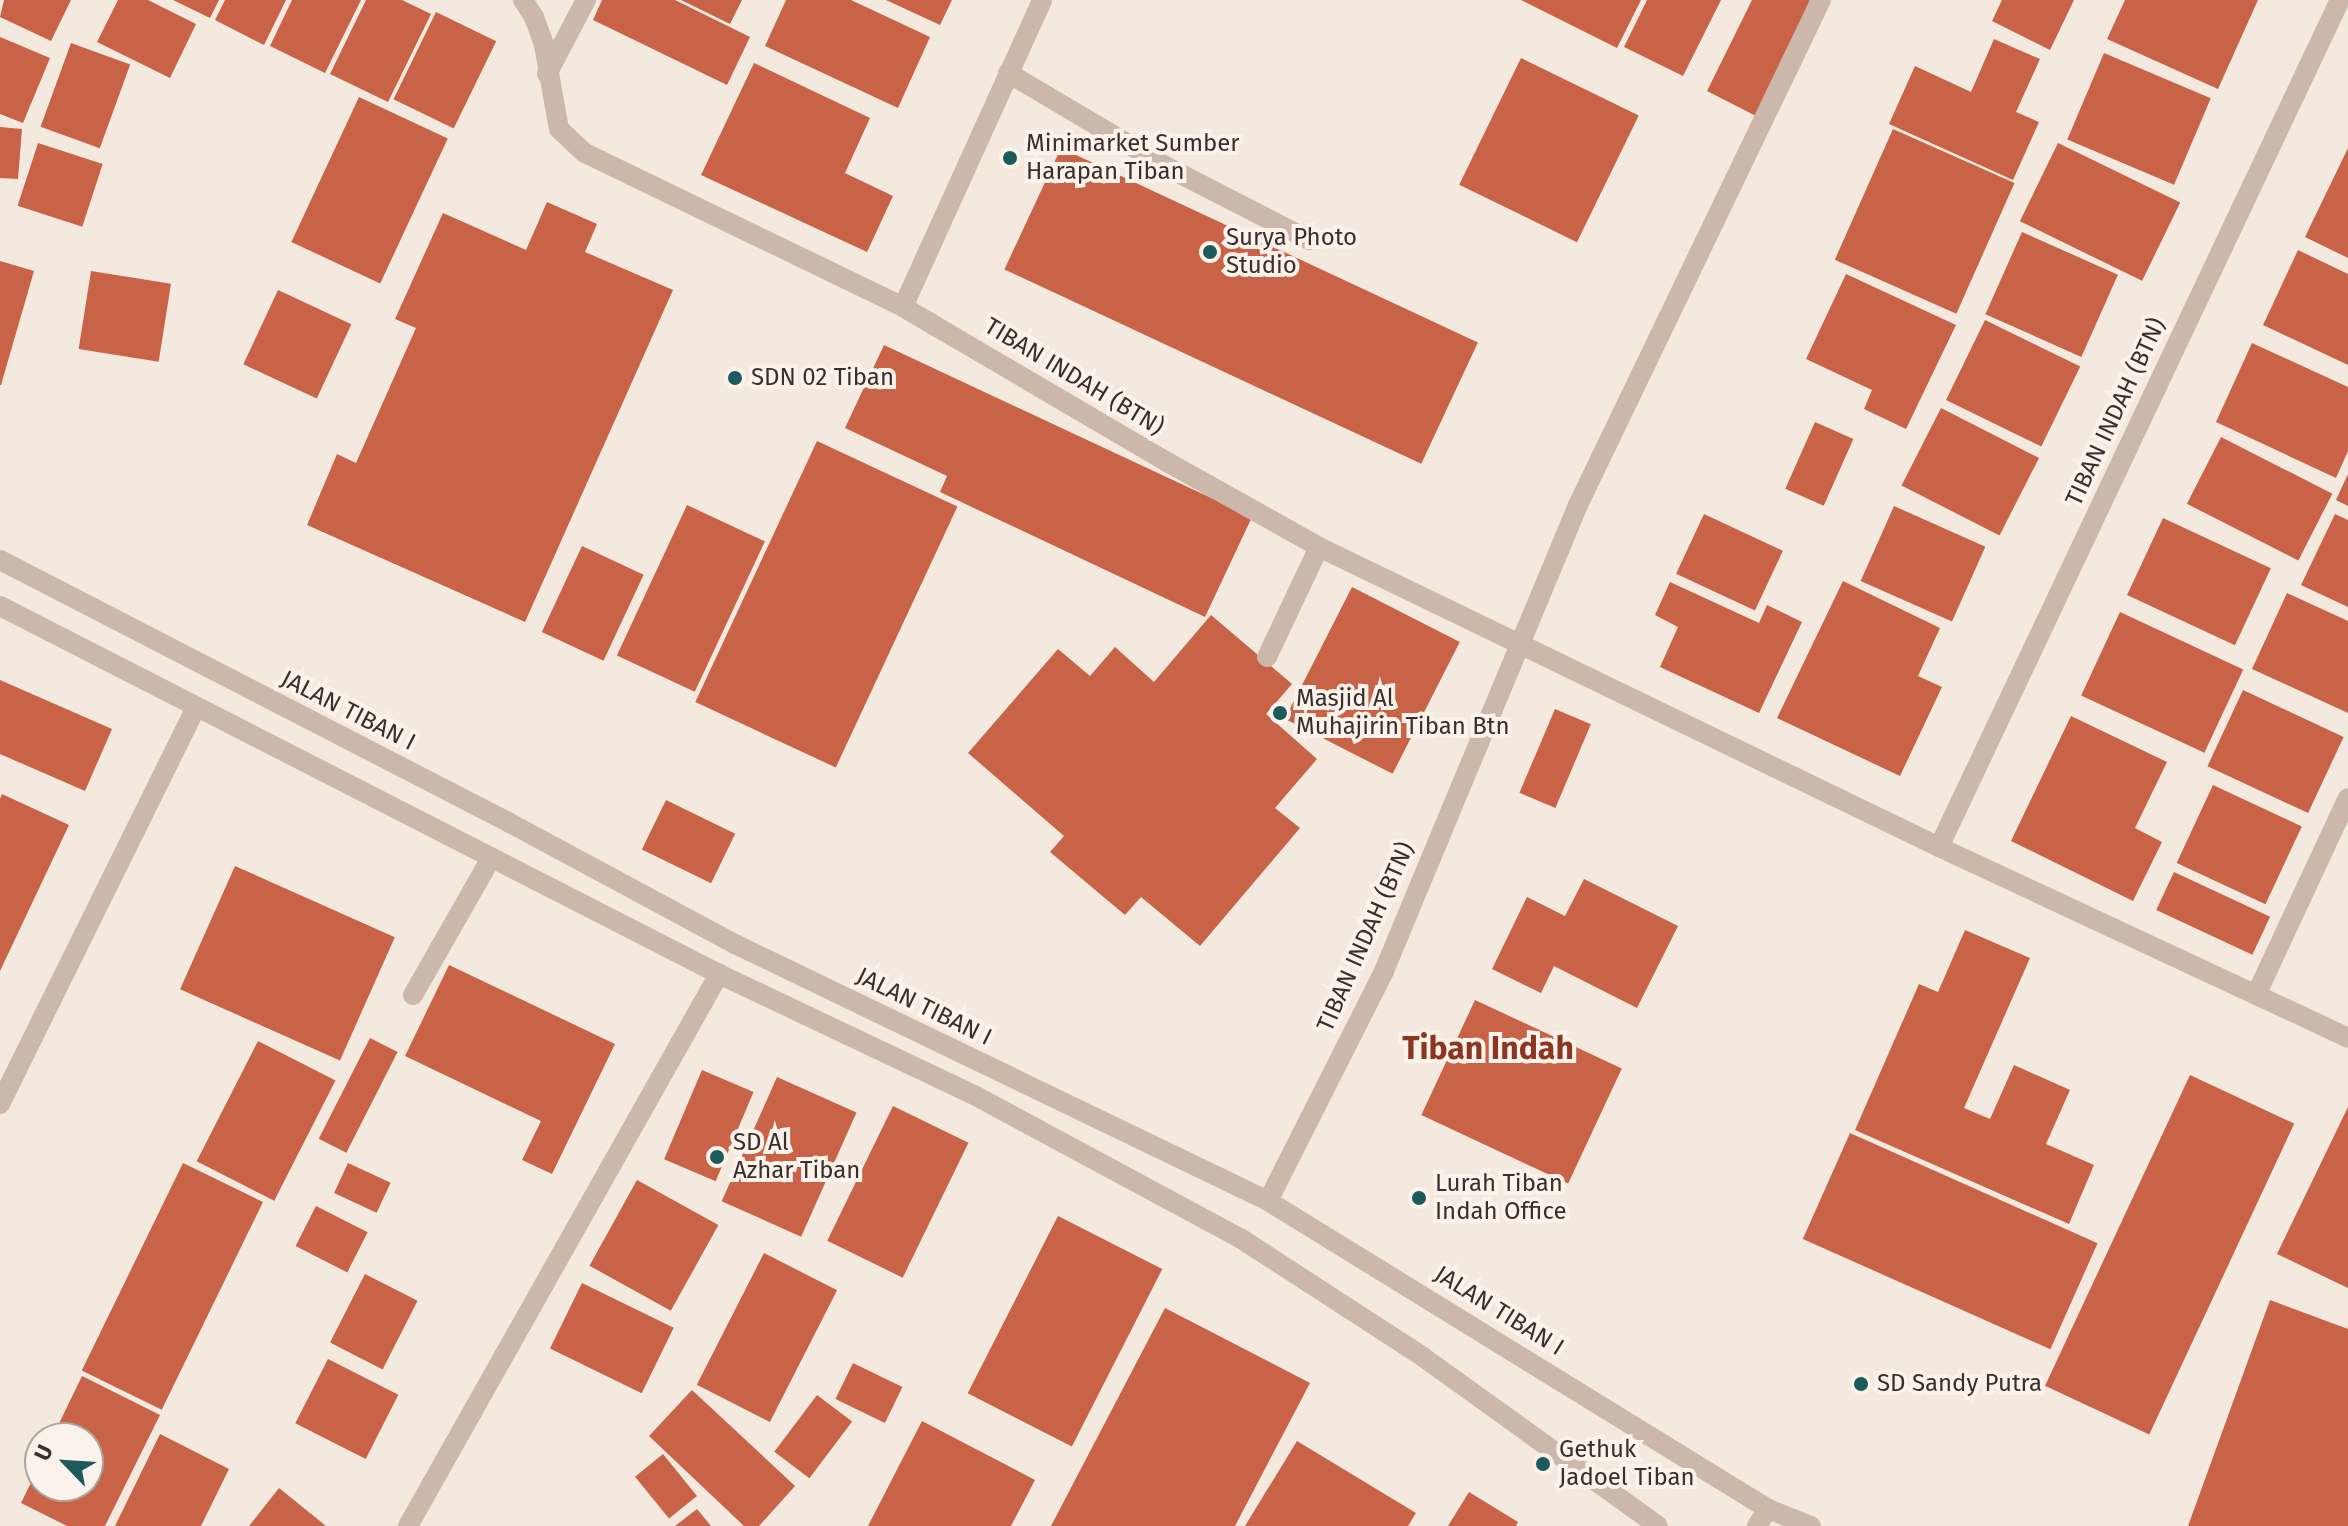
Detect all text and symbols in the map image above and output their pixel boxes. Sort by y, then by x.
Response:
place label: Minimarket Sumber Harapan Tiban [1026,130,1240,186]
marker: Minimarket Sumber Harapan Tiban [1001,149,1019,167]
place label: Surya Photo Studio [1226,224,1357,280]
marker: Surya Photo Studio [1201,243,1219,261]
street label: TIBAN INDAH (BTN) [979,312,1169,442]
street label: TIBAN INDAH (BTN) [2060,313,2172,511]
place label: SDN 02 Tiban [751,364,894,392]
marker: SDN 02 Tiban [726,369,744,387]
street label: JALAN TIBAN I [276,665,420,757]
place label: Masjid Al Muhajirin Tiban Btn [1296,685,1509,741]
marker: Masjid Al Muhajirin Tiban Btn [1271,704,1289,722]
street label: TIBAN INDAH (BTN) [1311,838,1421,1036]
street label: JALAN TIBAN I [852,962,996,1052]
district label: Tiban Indah [1402,1029,1574,1067]
place label: SD Al Azhar Tiban [733,1129,860,1185]
marker: SD Al Azhar Tiban [708,1148,726,1166]
place label: Lurah Tiban Indah Office [1435,1170,1566,1226]
marker: Lurah Tiban Indah Office [1410,1189,1428,1207]
street label: JALAN TIBAN I [1429,1260,1569,1362]
place label: SD Sandy Putra [1877,1370,2042,1398]
marker: SD Sandy Putra [1852,1375,1870,1393]
north arrow [24,1422,104,1502]
place label: Gethuk Jadoel Tiban [1559,1436,1695,1492]
text: U [28,1440,59,1465]
marker: Gethuk Jadoel Tiban [1534,1455,1552,1473]

